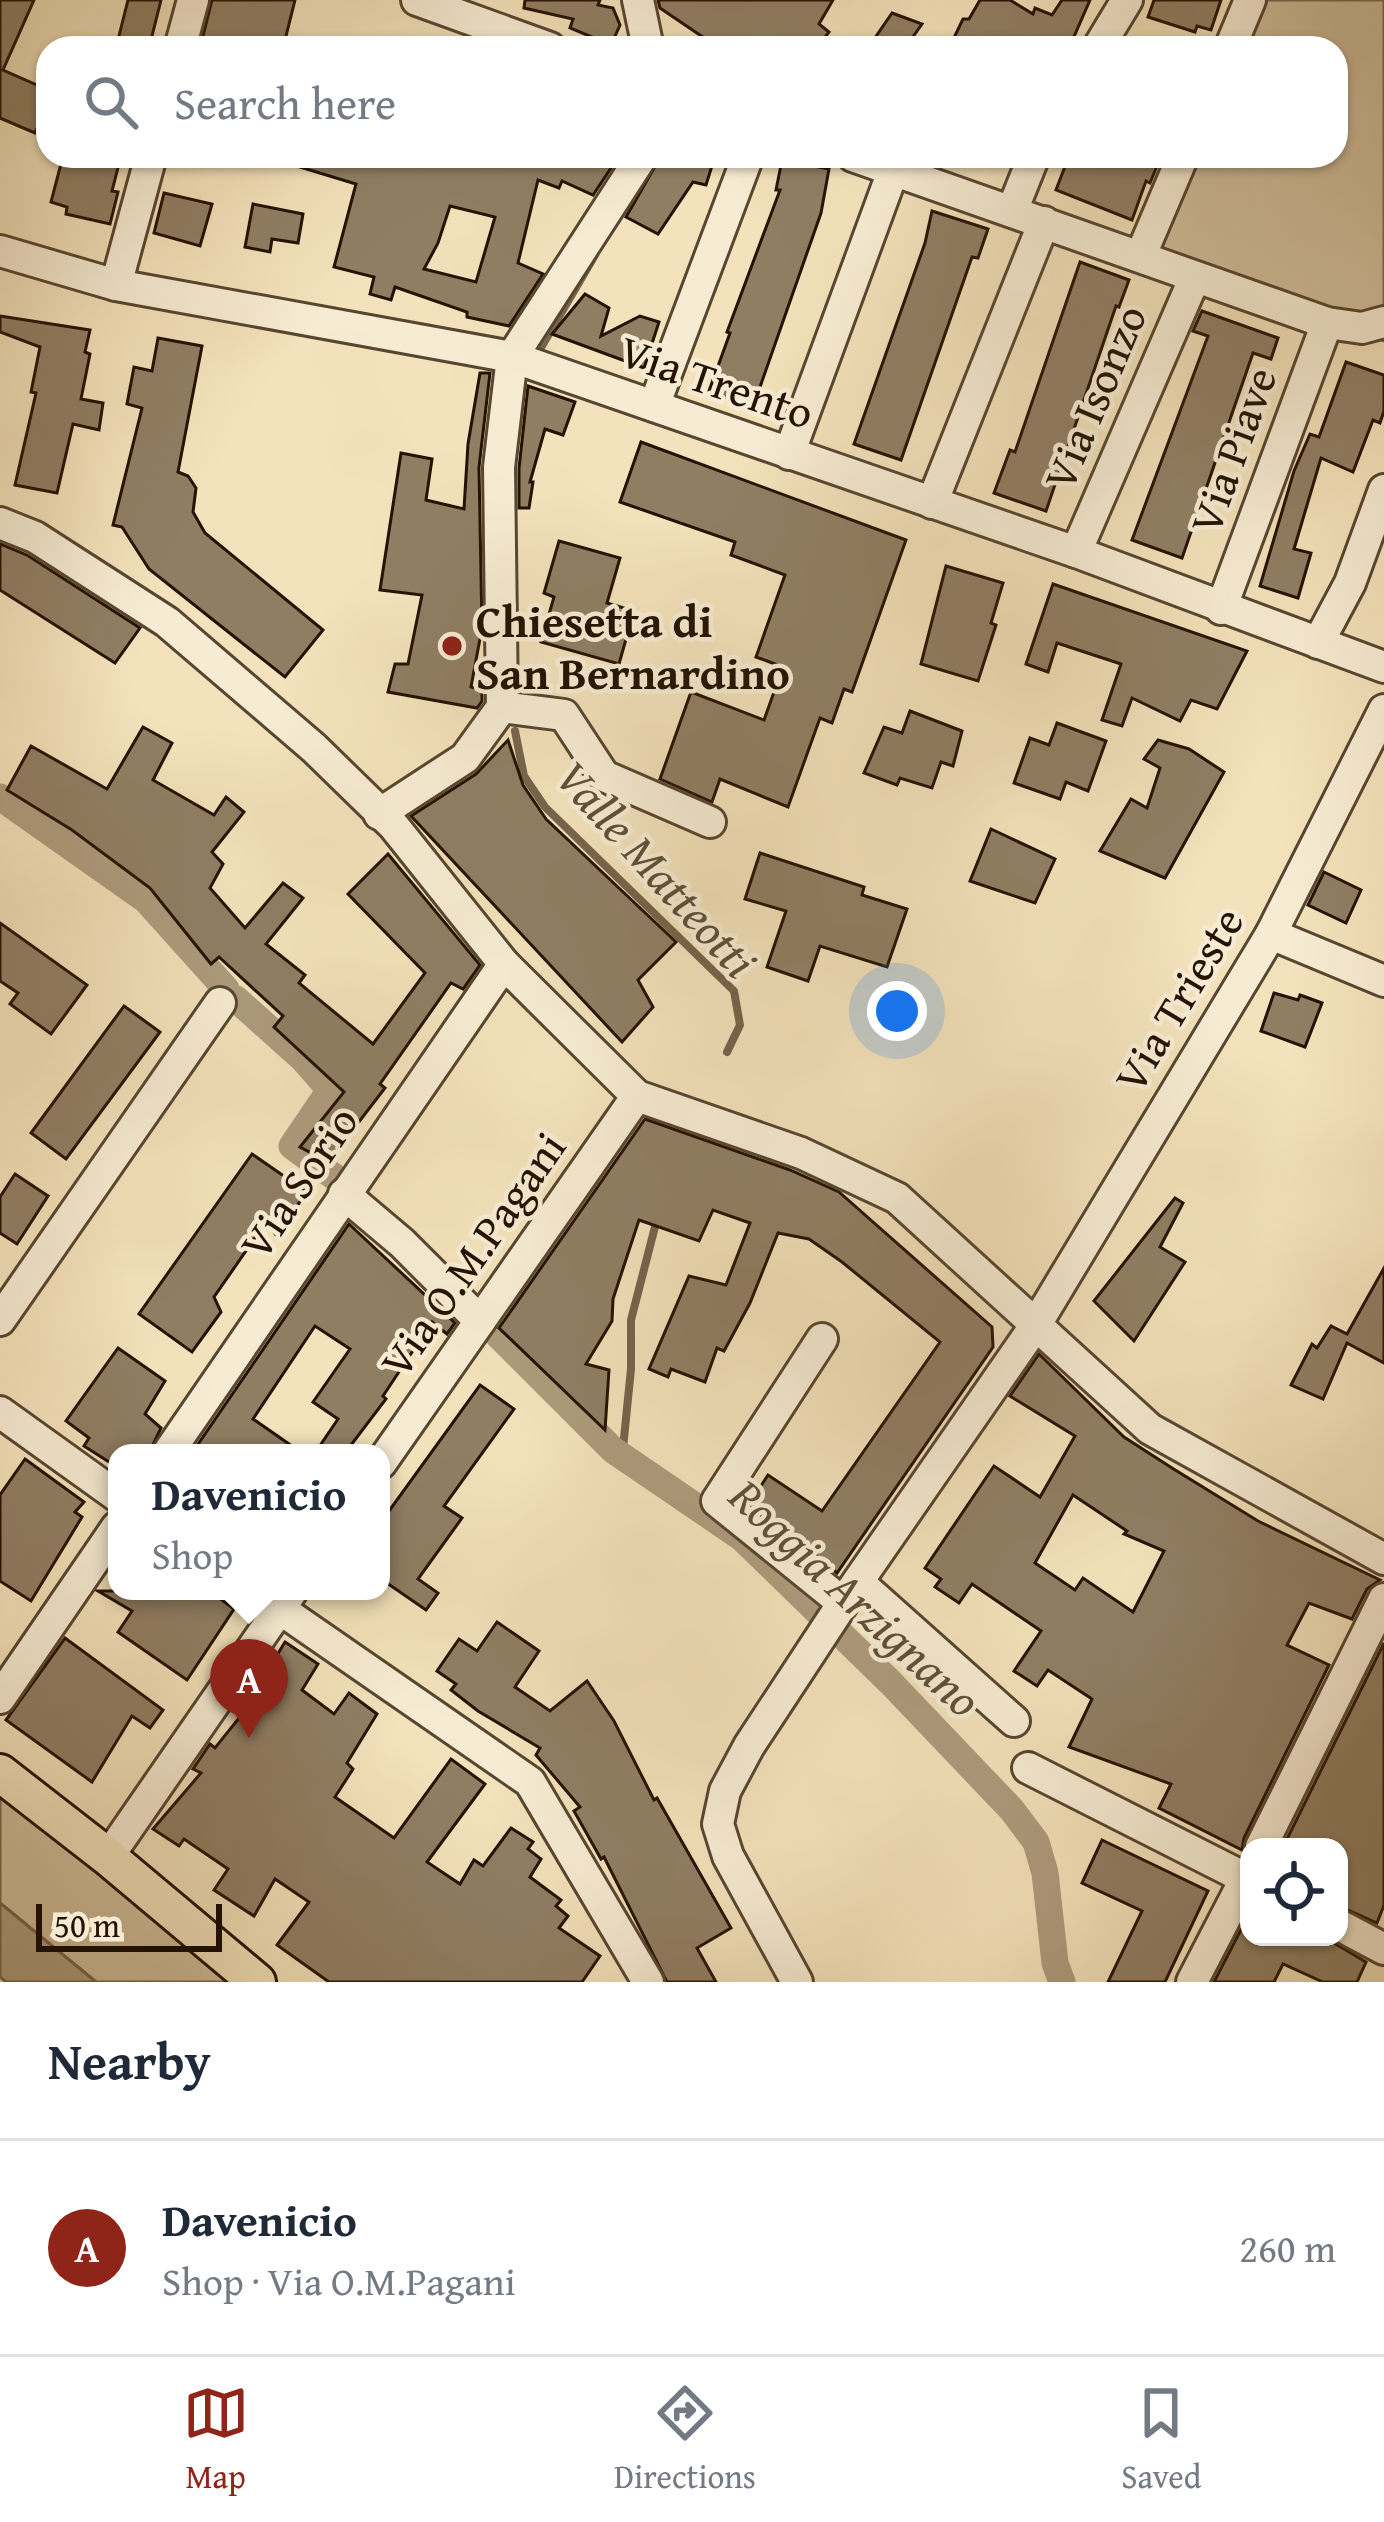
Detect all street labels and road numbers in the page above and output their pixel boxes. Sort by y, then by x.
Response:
street label: Via Isonzo [1026,294,1162,500]
street label: Via Trento [611,317,823,445]
street label: Via Piave [1172,358,1292,542]
street label: Via Trieste [1097,894,1259,1104]
street label: Via Sorio [223,1092,373,1272]
street label: Via O.M.Pagani [363,1118,581,1390]

